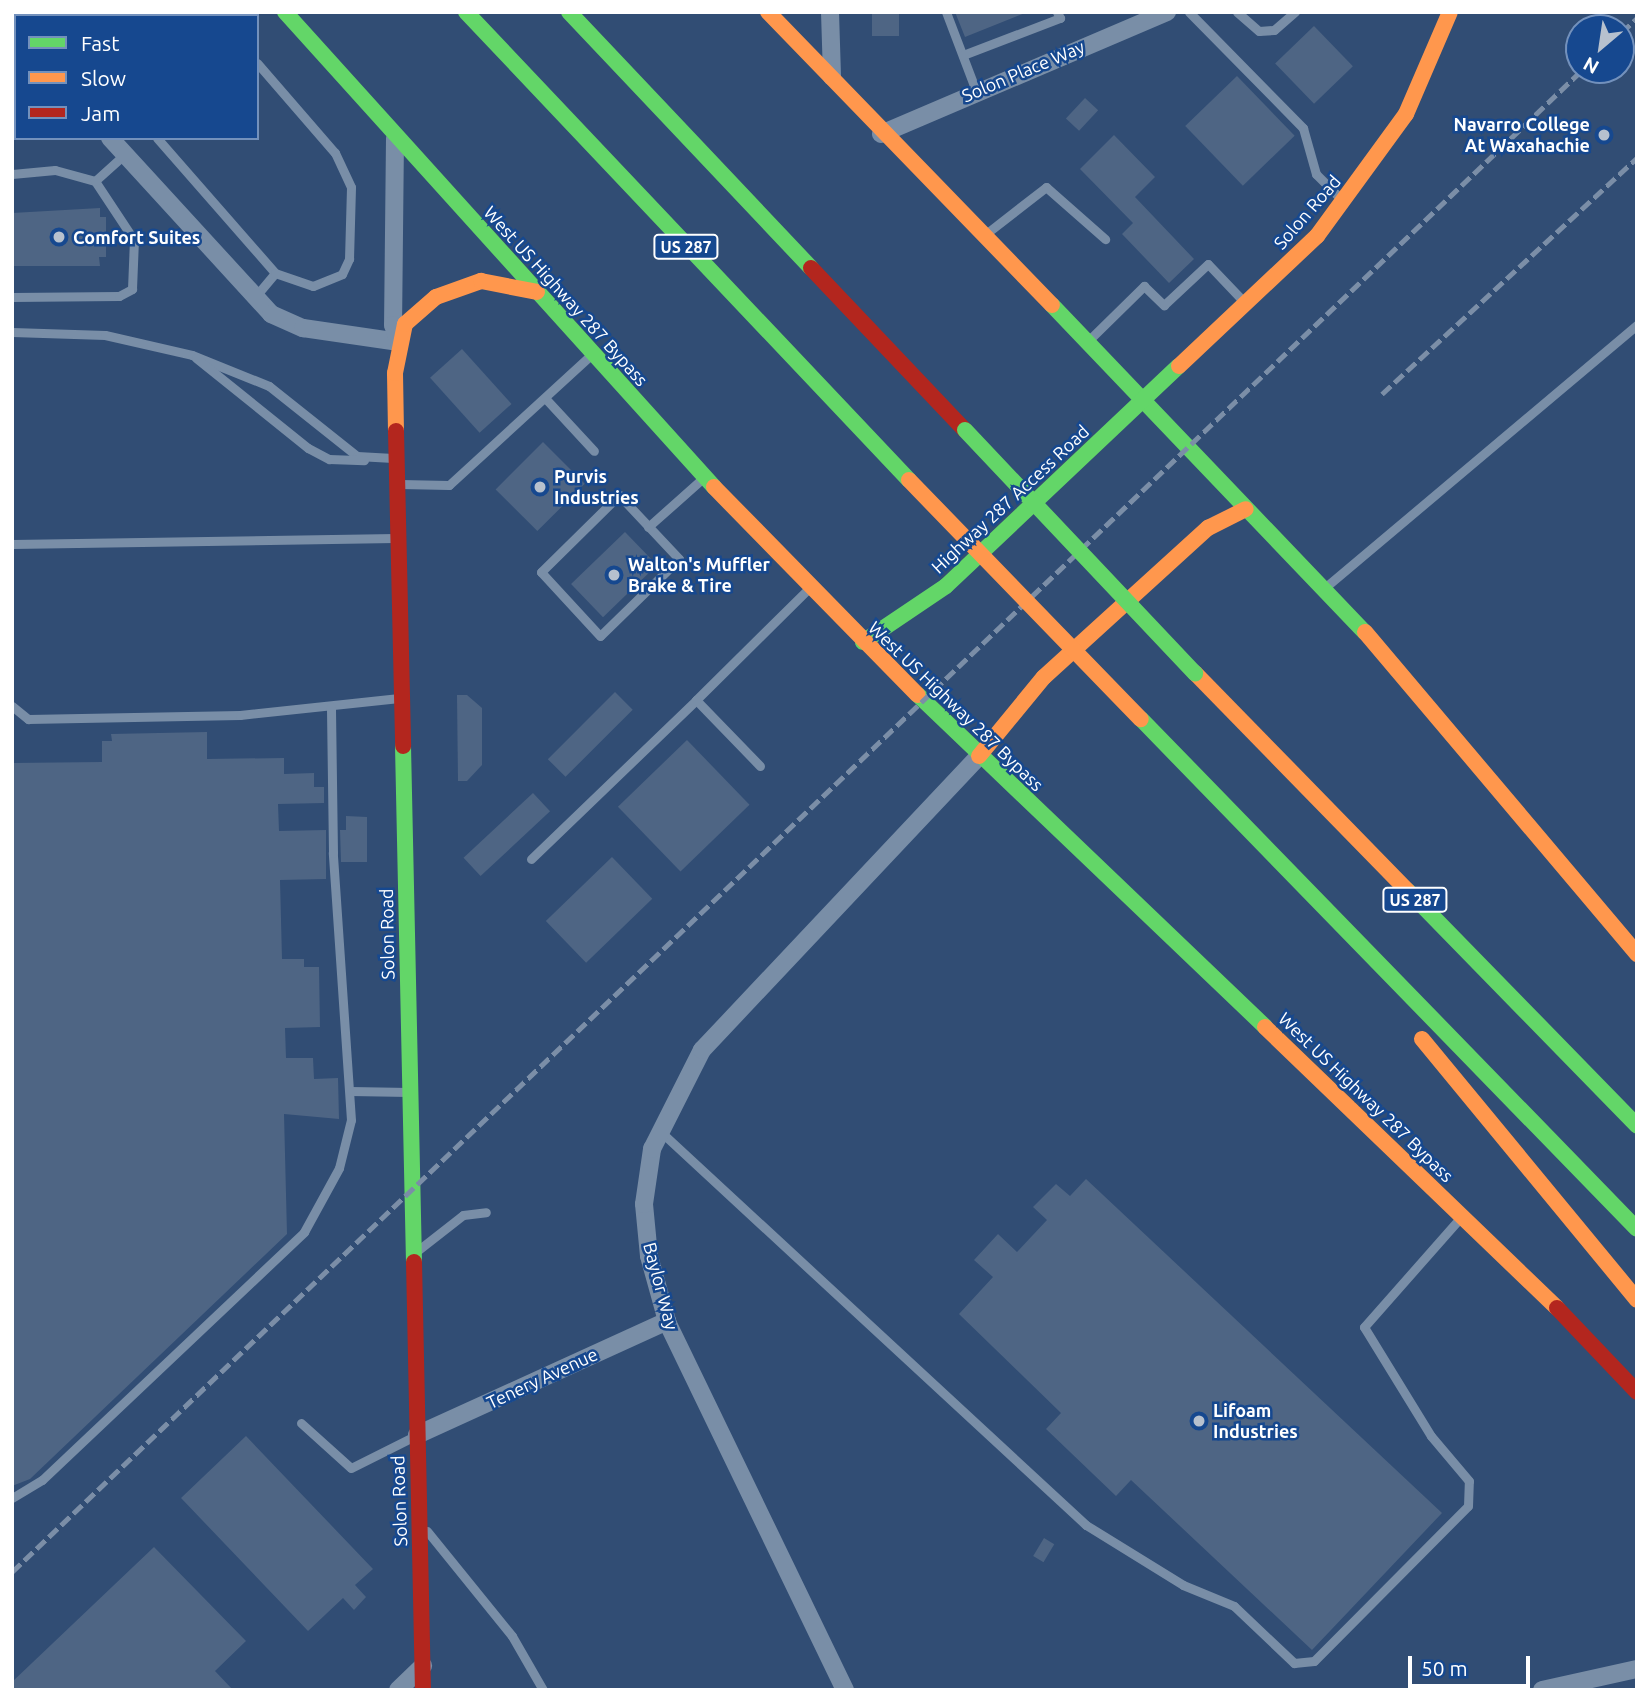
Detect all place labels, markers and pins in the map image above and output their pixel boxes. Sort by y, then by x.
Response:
place label: Navarro College At Waxahachie [1454,114,1590,156]
marker: Navarro College At Waxahachie [1596,127,1612,143]
place label: Comfort Suites [73,226,200,248]
marker: Comfort Suites [51,229,67,245]
place label: Purvis Industries [554,466,639,508]
marker: Purvis Industries [532,479,548,495]
place label: Walton's Muffler Brake & Tire [628,554,770,596]
marker: Walton's Muffler Brake & Tire [606,567,622,583]
place label: Lifoam Industries [1213,1400,1298,1442]
marker: Lifoam Industries [1191,1413,1207,1429]

